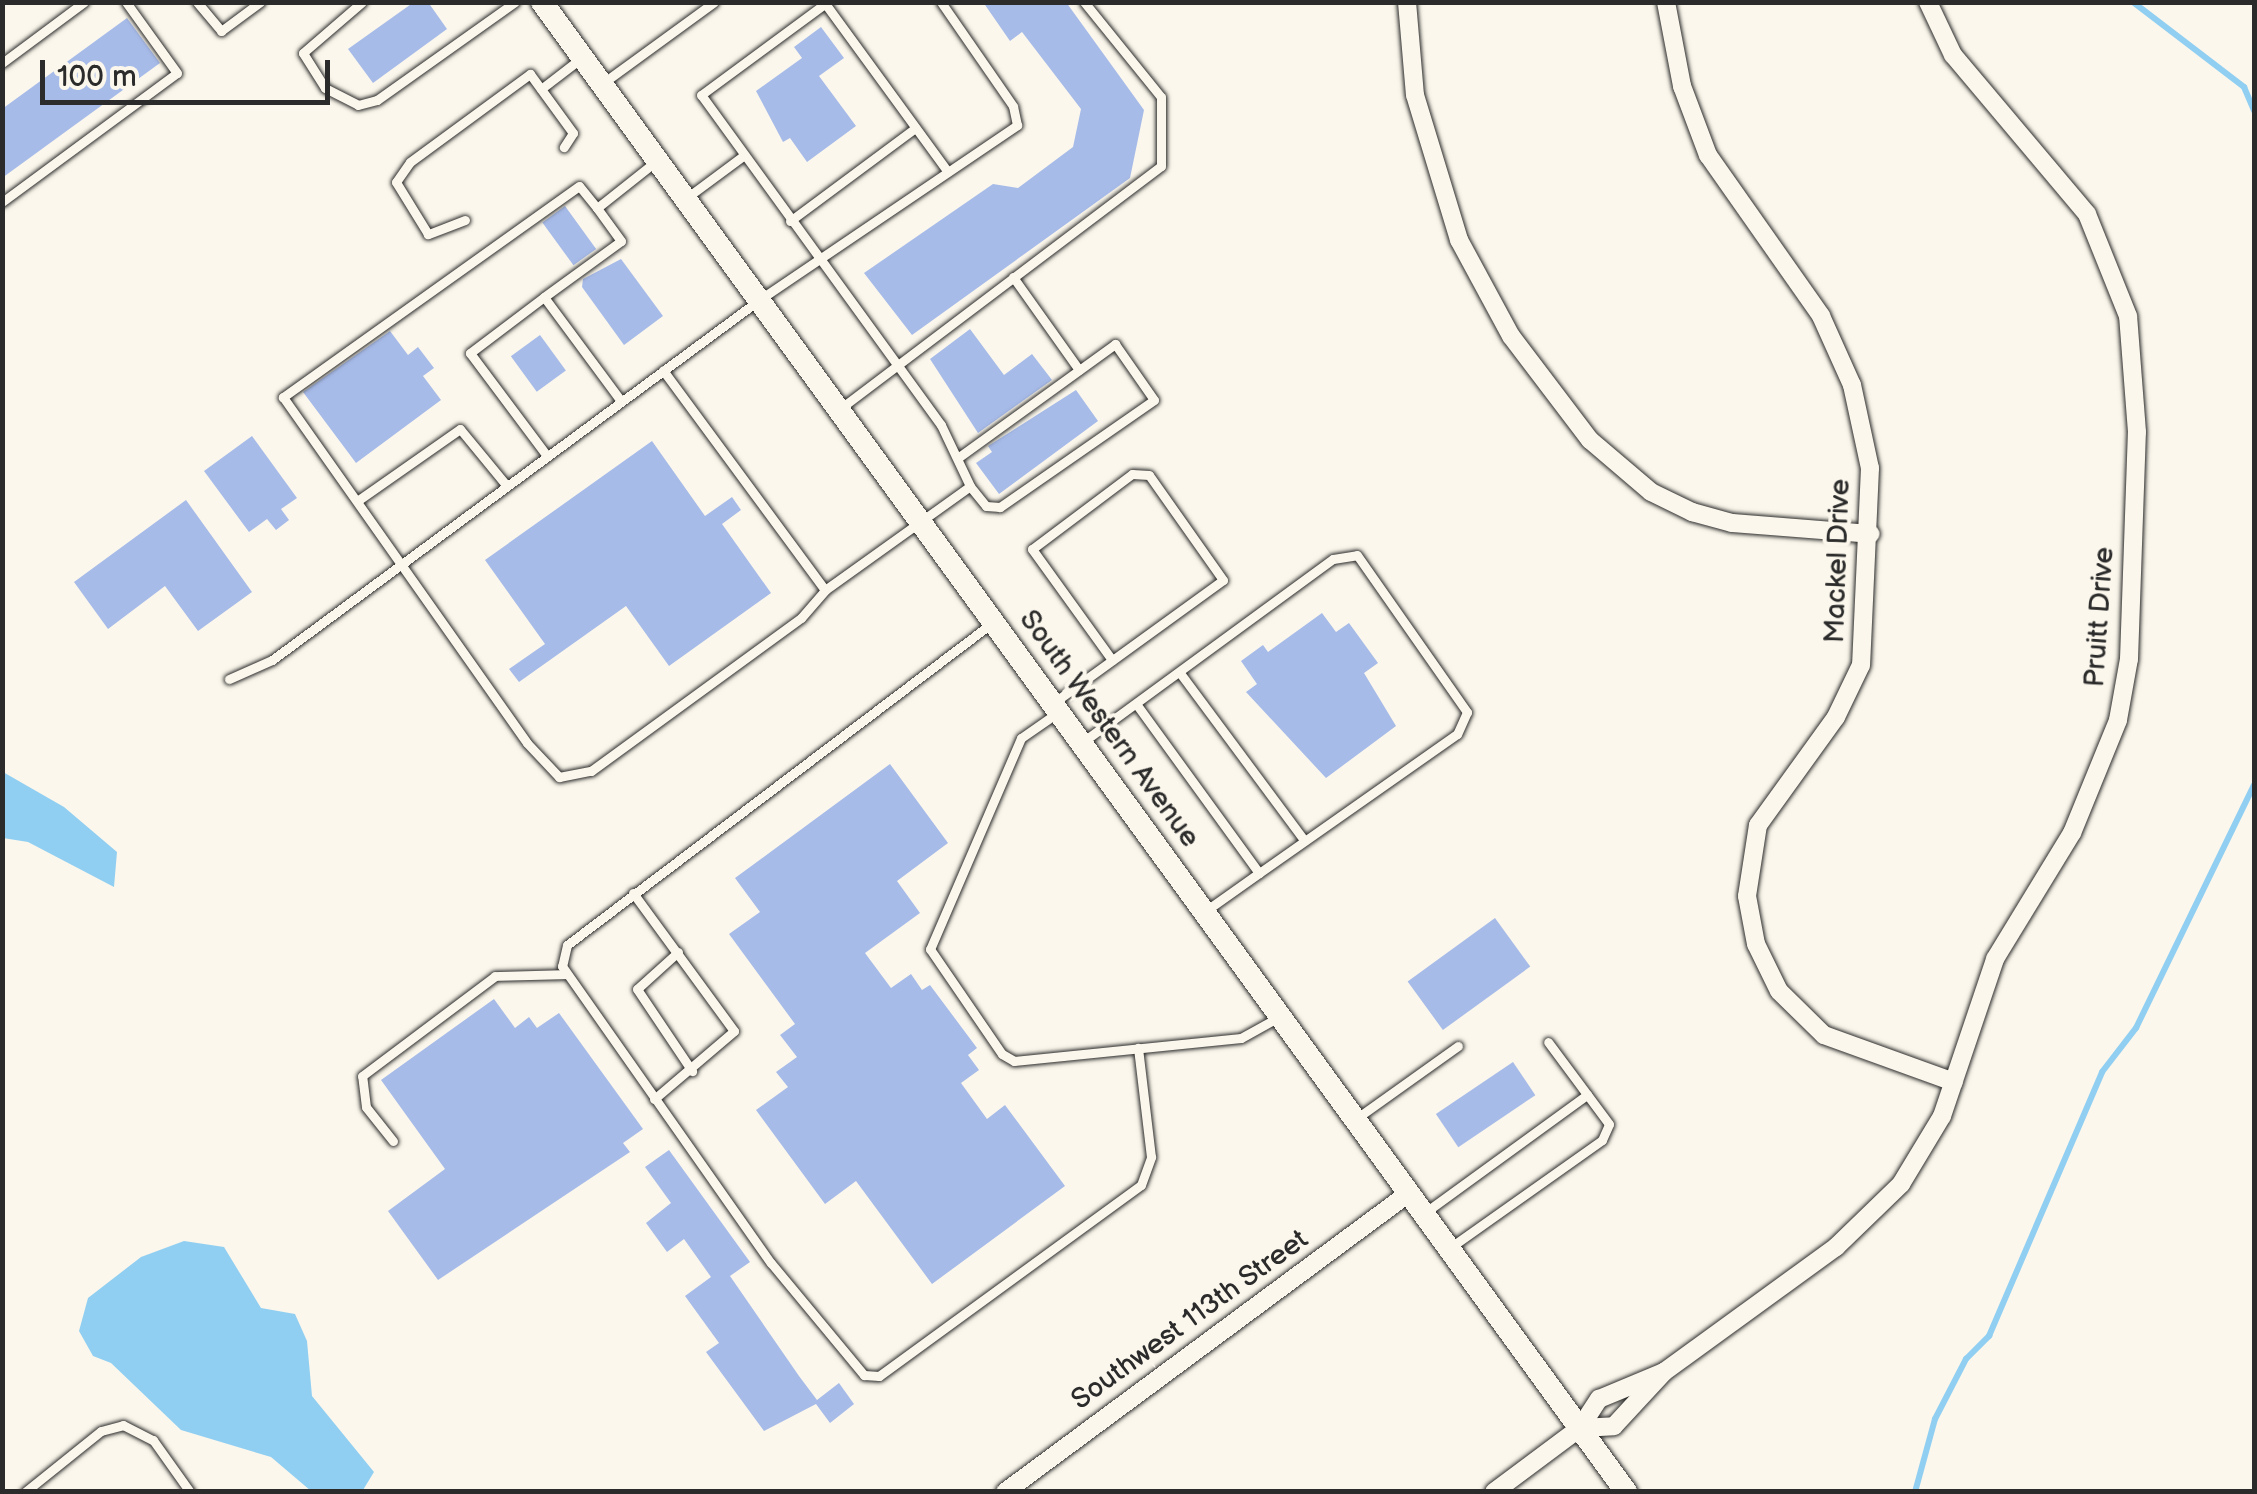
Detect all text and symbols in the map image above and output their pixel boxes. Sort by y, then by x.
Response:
scale bar [45,40,335,102]
text: 100 m [57,59,137,95]
street label: Mackel Drive [1818,478,1858,644]
street label: Pruitt Drive [2078,546,2122,688]
street label: South Western Avenue [1011,603,1207,855]
street label: Southwest 113th Street [1065,1223,1315,1417]

